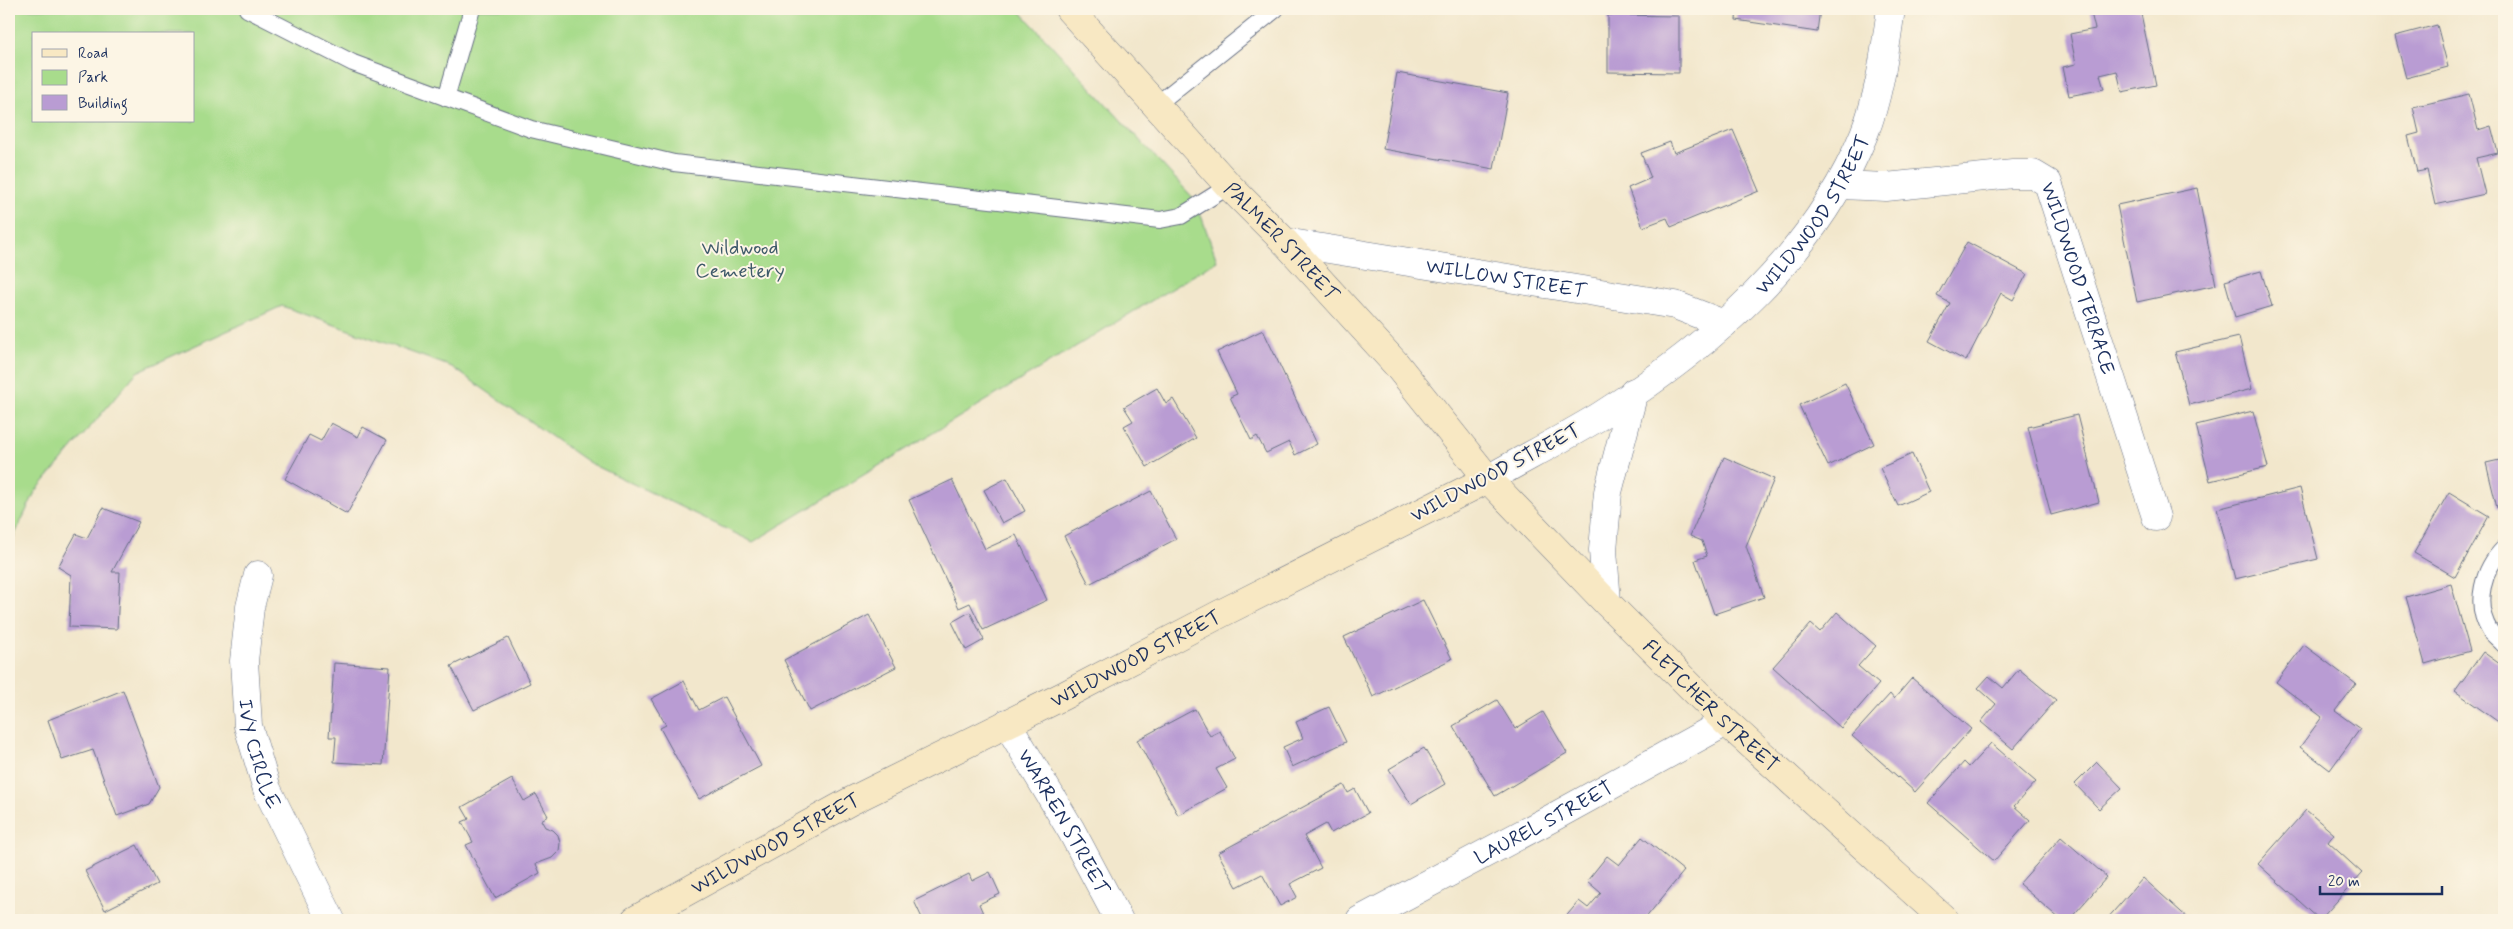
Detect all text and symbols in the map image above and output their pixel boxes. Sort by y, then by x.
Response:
legend [32,32,195,122]
text: Road [78,44,108,64]
text: Park [78,68,108,88]
text: Building [78,94,128,115]
street label: WILDWOOD STREET [1750,131,1877,301]
street label: PALMER STREET [1217,176,1345,309]
street label: WILDWOOD TERRACE [2034,179,2121,378]
park label: Wildwood Cemetery [695,235,785,285]
street label: WILLOW STREET [1424,253,1590,306]
street label: WILDWOOD STREET [1406,417,1585,530]
street label: WILDWOOD STREET [1046,604,1226,715]
street label: FLETCHER STREET [1636,634,1784,779]
street label: IVY CIRCLE [231,698,287,814]
street label: WARREN STREET [1011,744,1116,901]
street label: LAUREL STREET [1470,775,1618,872]
street label: WILDWOOD STREET [687,787,865,901]
scale bar [2320,864,2443,896]
text: 20 m [2328,872,2360,892]

